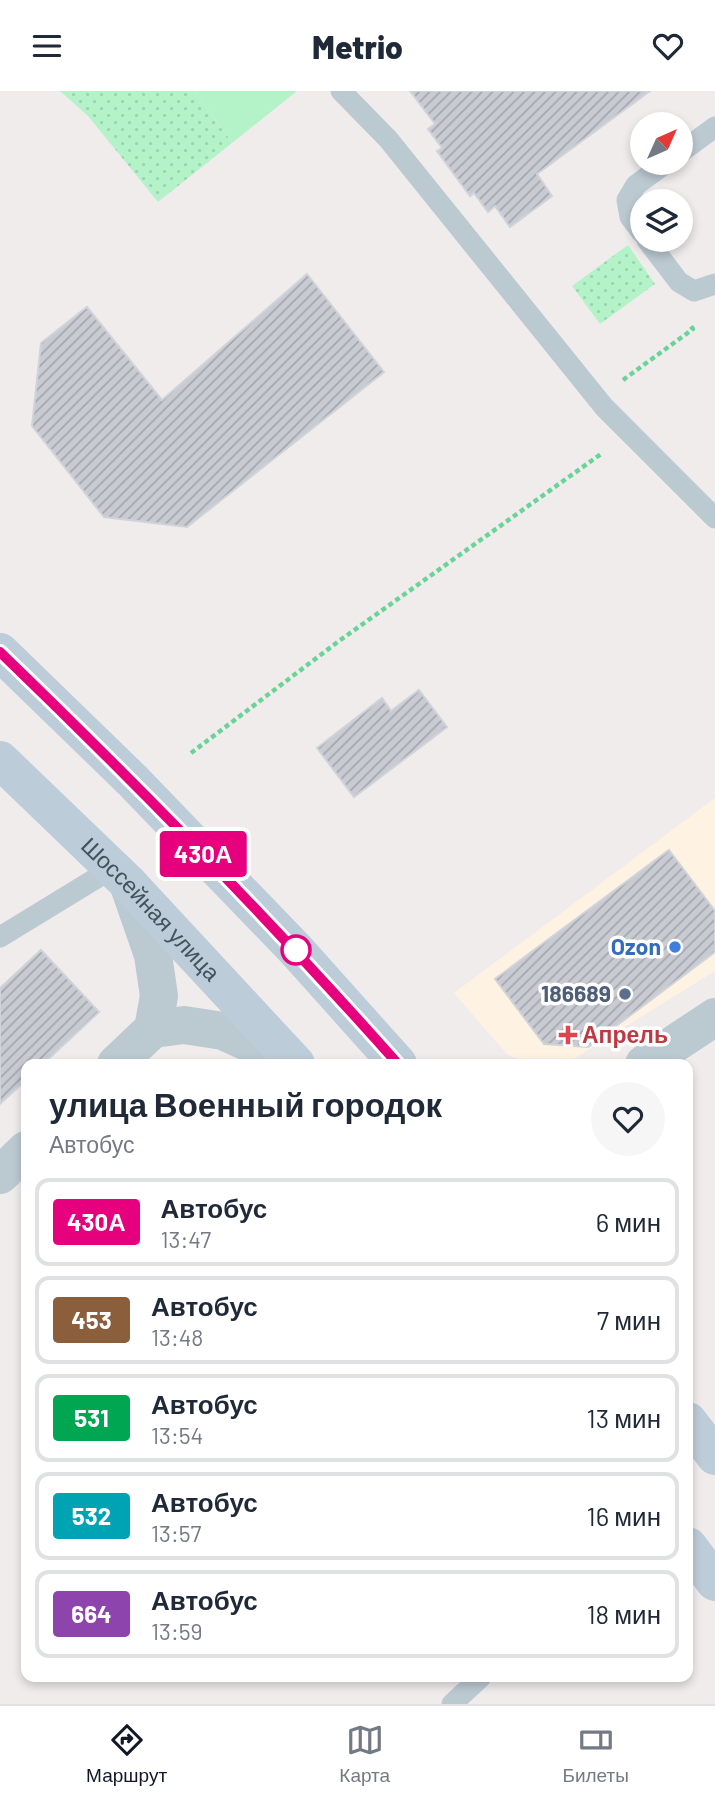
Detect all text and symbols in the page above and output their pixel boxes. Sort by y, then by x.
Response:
icon: menu [28,27,66,65]
text: Metrio [312,27,403,65]
icon: heart [649,27,687,65]
north arrow [630,112,693,175]
map controls [630,112,693,252]
button: layers [630,189,693,252]
street label: Шоссейная улица [76,831,227,986]
line badge: 430А [154,831,252,877]
text: 430А [174,839,232,868]
place label: Ozon [611,932,661,960]
unlabelled marker [281,935,311,965]
marker: Ozon [667,939,683,955]
place label: 186689 [541,979,611,1007]
marker: 186689 [617,986,633,1002]
place label: Апрель [582,1020,668,1048]
marker: Апрель [560,1027,576,1043]
button: heart [591,1082,665,1156]
text: улица Военный городок [49,1084,442,1124]
text: Автобус [49,1130,135,1158]
text: Автобус [161,1192,267,1223]
text: 6 мин [596,1206,661,1237]
text: 430А [67,1207,126,1236]
text: 13:47 [161,1225,211,1253]
text: Автобус [151,1290,258,1321]
text: 7 мин [597,1304,661,1335]
text: 453 [71,1305,112,1334]
text: 13:48 [151,1323,203,1351]
text: Автобус [151,1388,258,1419]
text: 13 мин [587,1402,661,1433]
text: 531 [74,1403,109,1432]
text: 13:54 [151,1421,203,1449]
text: Автобус [151,1486,258,1517]
text: 16 мин [587,1500,661,1531]
text: 532 [72,1501,111,1530]
text: 13:57 [151,1519,201,1547]
text: Автобус [151,1584,258,1615]
text: 18 мин [586,1598,661,1629]
text: 664 [71,1599,112,1628]
text: 13:59 [151,1617,203,1645]
tab: Маршрут [86,1721,167,1787]
tab: Карта [339,1721,390,1787]
tab: Билеты [562,1721,629,1787]

